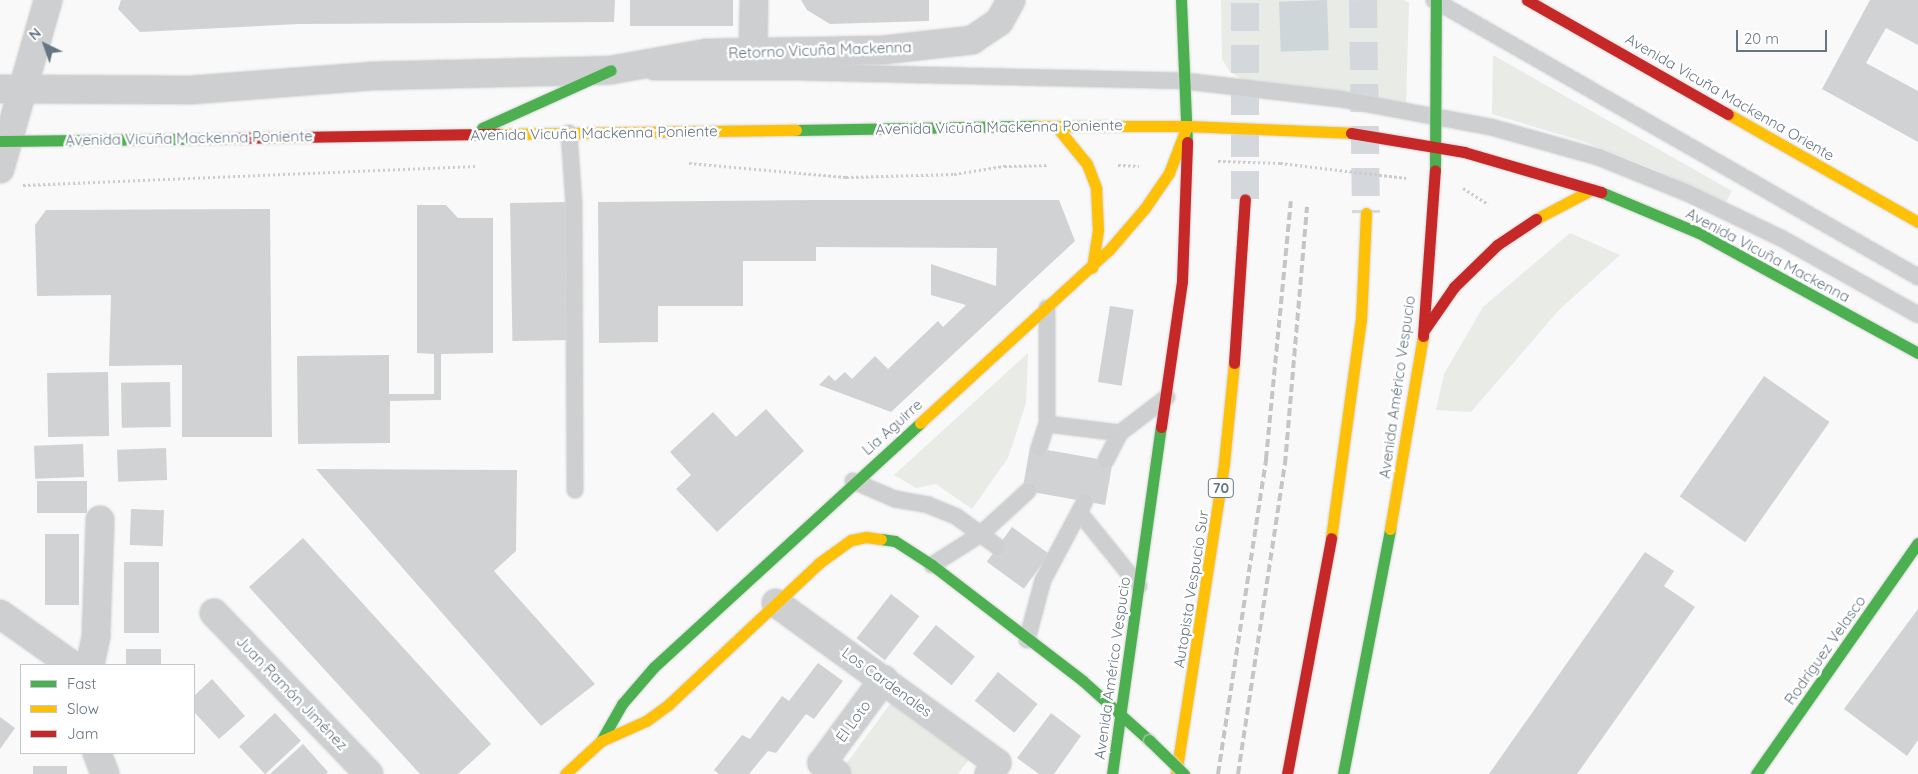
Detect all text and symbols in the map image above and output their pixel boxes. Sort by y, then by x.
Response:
north arrow [20,20,70,70]
scale bar [1738,20,1829,52]
text: N [25,24,45,44]
text: 20 m [1744,29,1779,48]
street label: Avenida Vicuña Mackenna Oriente [1622,30,1838,164]
street label: Retorno Vicuña Mackenna [728,38,912,62]
street label: Avenida Vicuña Mackenna Poniente [875,116,1123,138]
street label: Avenida Vicuña Mackenna Poniente [470,122,718,144]
street label: Avenida Vicuña Mackenna Poniente [65,127,313,149]
street label: Avenida Vicuña Mackenna [1683,204,1853,306]
street label: Avenida Américo Vespucio [1375,294,1419,480]
street label: Lia Aguirre [858,395,926,459]
road number: 70 [1207,476,1235,499]
street label: Autopista Vespucio Sur [1170,509,1212,669]
street label: Avenida Américo Vespucio [1090,575,1134,761]
street label: Rodríguez Velasco [1781,592,1869,708]
street label: Juan Ramón Jiménez [233,632,351,754]
street label: Los Cardenales [839,643,935,721]
legend [20,664,195,754]
text: Fast [67,674,96,693]
street label: El Loto [832,697,874,745]
text: Slow [67,699,99,718]
text: Jam [67,724,98,743]

